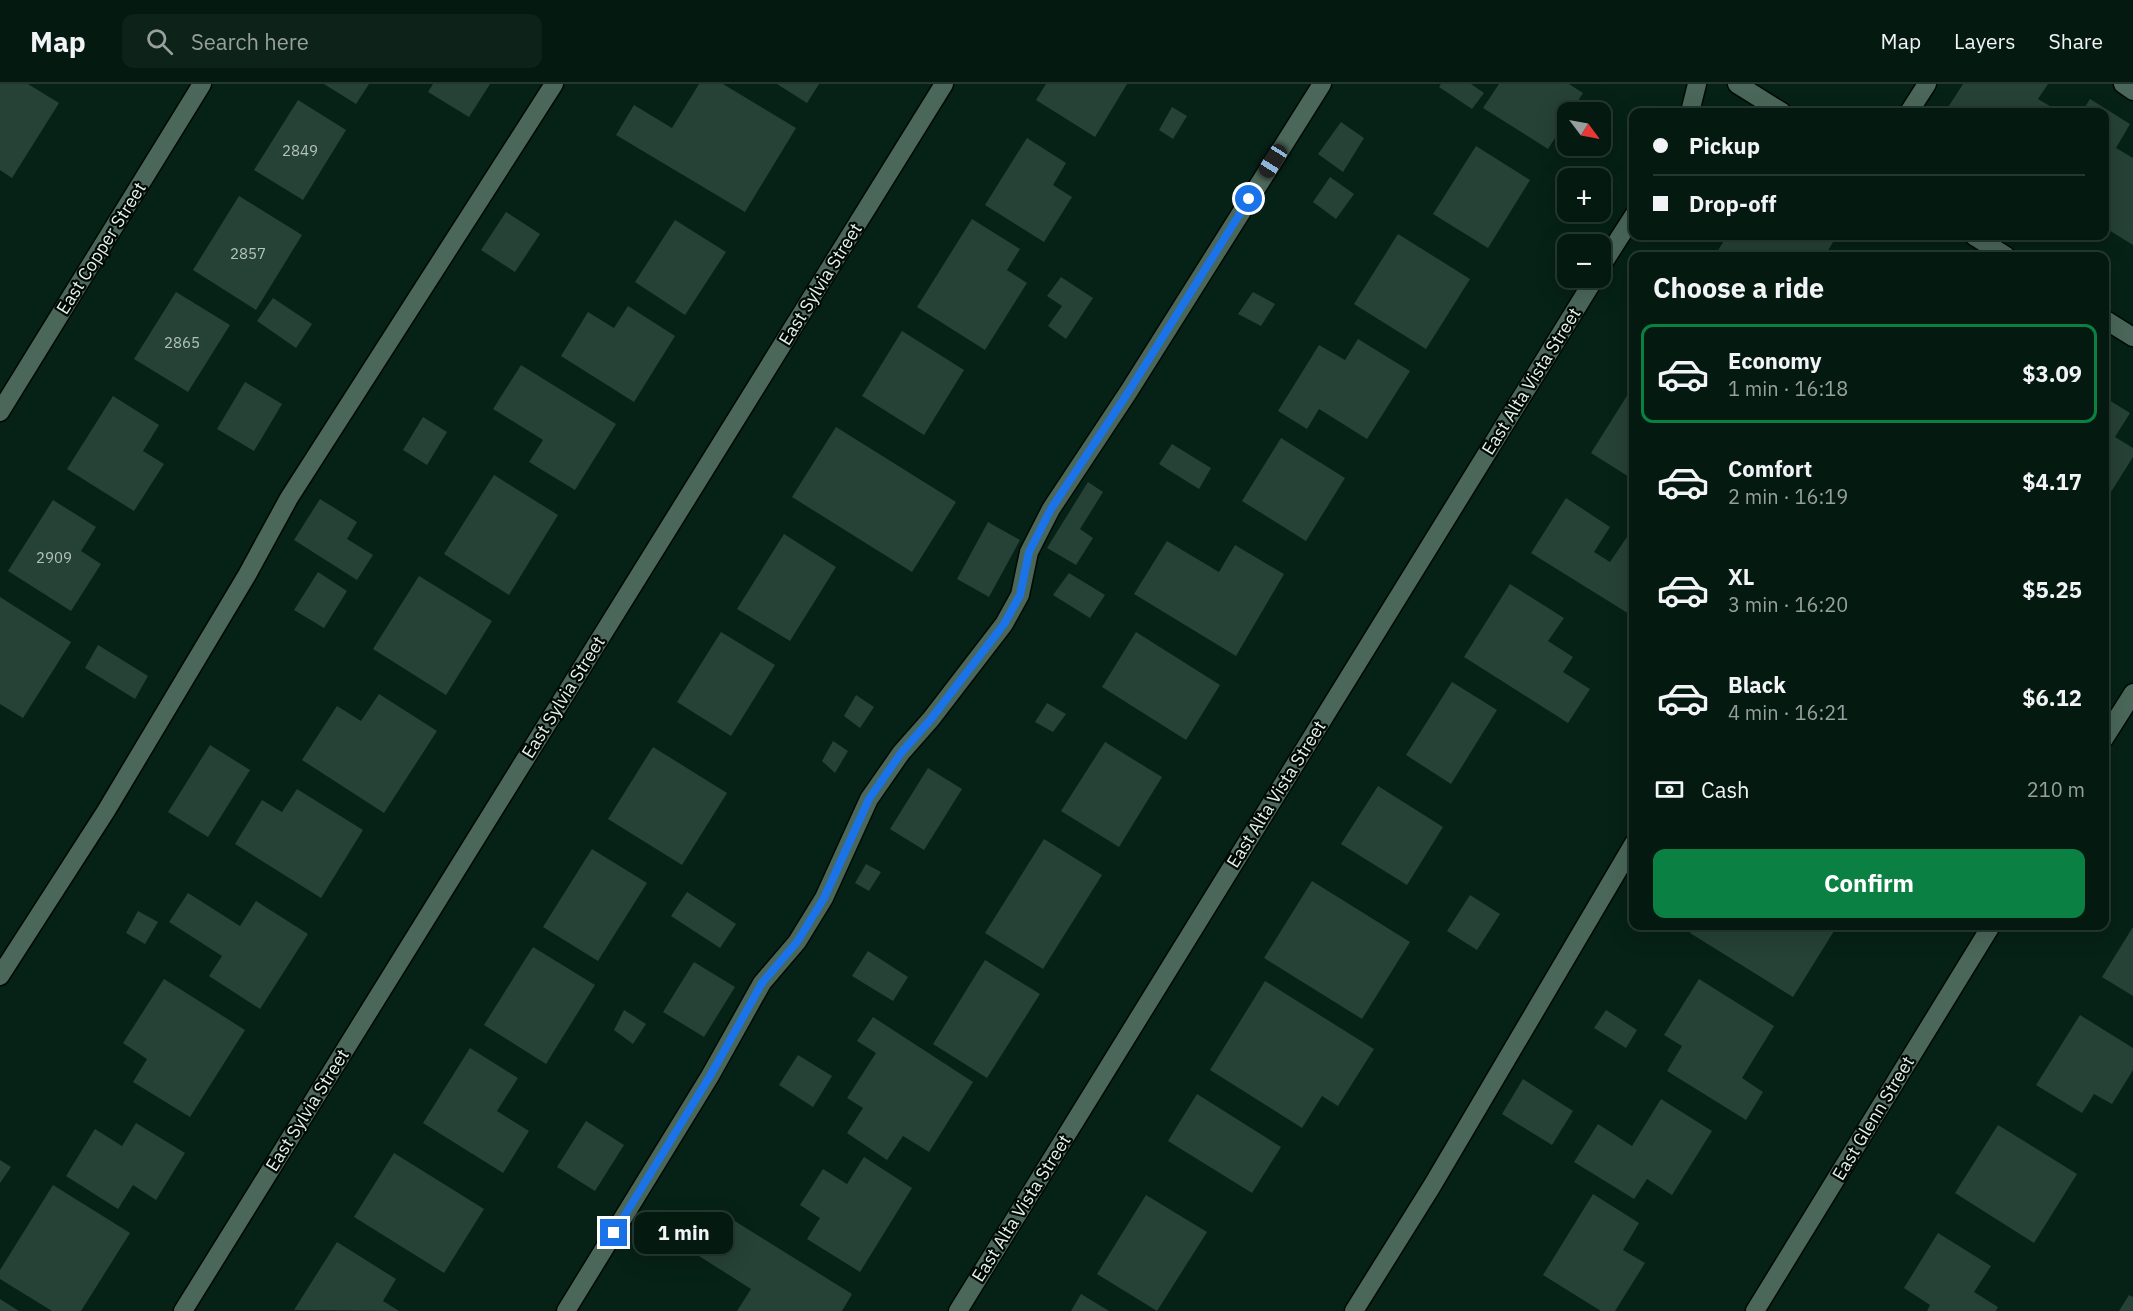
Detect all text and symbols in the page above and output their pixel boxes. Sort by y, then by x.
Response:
search box [122,14,542,68]
text: Map [30,23,86,60]
icon: search [143,25,176,58]
text: Search here [191,27,309,56]
text: Map [1881,27,1921,55]
text: Layers [1954,27,2016,55]
text: Share [2049,27,2103,55]
north arrow [1557,102,1611,156]
map controls [1557,102,1611,288]
text: Pickup [1689,131,1760,160]
house number: 2849 [282,141,318,160]
car [1256,141,1290,181]
button: + [1557,168,1611,222]
street label: East Copper Street [51,178,151,318]
route start [1235,185,1262,212]
text: Drop-off [1689,189,1776,218]
street label: East Sylvia Street [773,219,867,349]
button: − [1557,234,1611,288]
house number: 2857 [230,244,266,263]
text: Choose a ride [1653,270,1824,305]
street label: East Alta Vista Street [1476,303,1586,459]
house number: 2865 [164,333,200,352]
text: Economy [1728,346,1822,375]
icon: car [1656,347,1710,401]
text: $3.09 [2022,359,2082,388]
text: 1 min · 16:18 [1728,375,1848,402]
text: Comfort [1728,454,1812,483]
icon: car [1656,455,1710,509]
text: $4.17 [2022,467,2082,496]
text: 2 min · 16:19 [1728,483,1848,510]
house number: 2909 [36,548,72,567]
text: XL [1728,562,1754,591]
icon: car [1656,563,1710,617]
text: $5.25 [2022,575,2082,604]
text: 3 min · 16:20 [1728,591,1848,618]
street label: East Sylvia Street [516,632,610,762]
text: Black [1728,670,1786,699]
icon: car [1656,671,1710,725]
text: $6.12 [2022,683,2082,712]
text: 4 min · 16:21 [1728,699,1848,726]
street label: East Alta Vista Street [1221,716,1331,872]
icon: cash [1653,773,1686,806]
text: Cash [1701,775,1750,804]
text: 210 m [2027,776,2085,803]
button: Confirm [1653,849,2085,918]
street label: East Sylvia Street [260,1045,354,1175]
street label: East Glenn Street [1827,1052,1919,1184]
street label: East Alta Vista Street [966,1130,1076,1286]
callout: 1 min [635,1212,734,1254]
route end [600,1219,627,1246]
text: 1 min [657,1219,710,1246]

